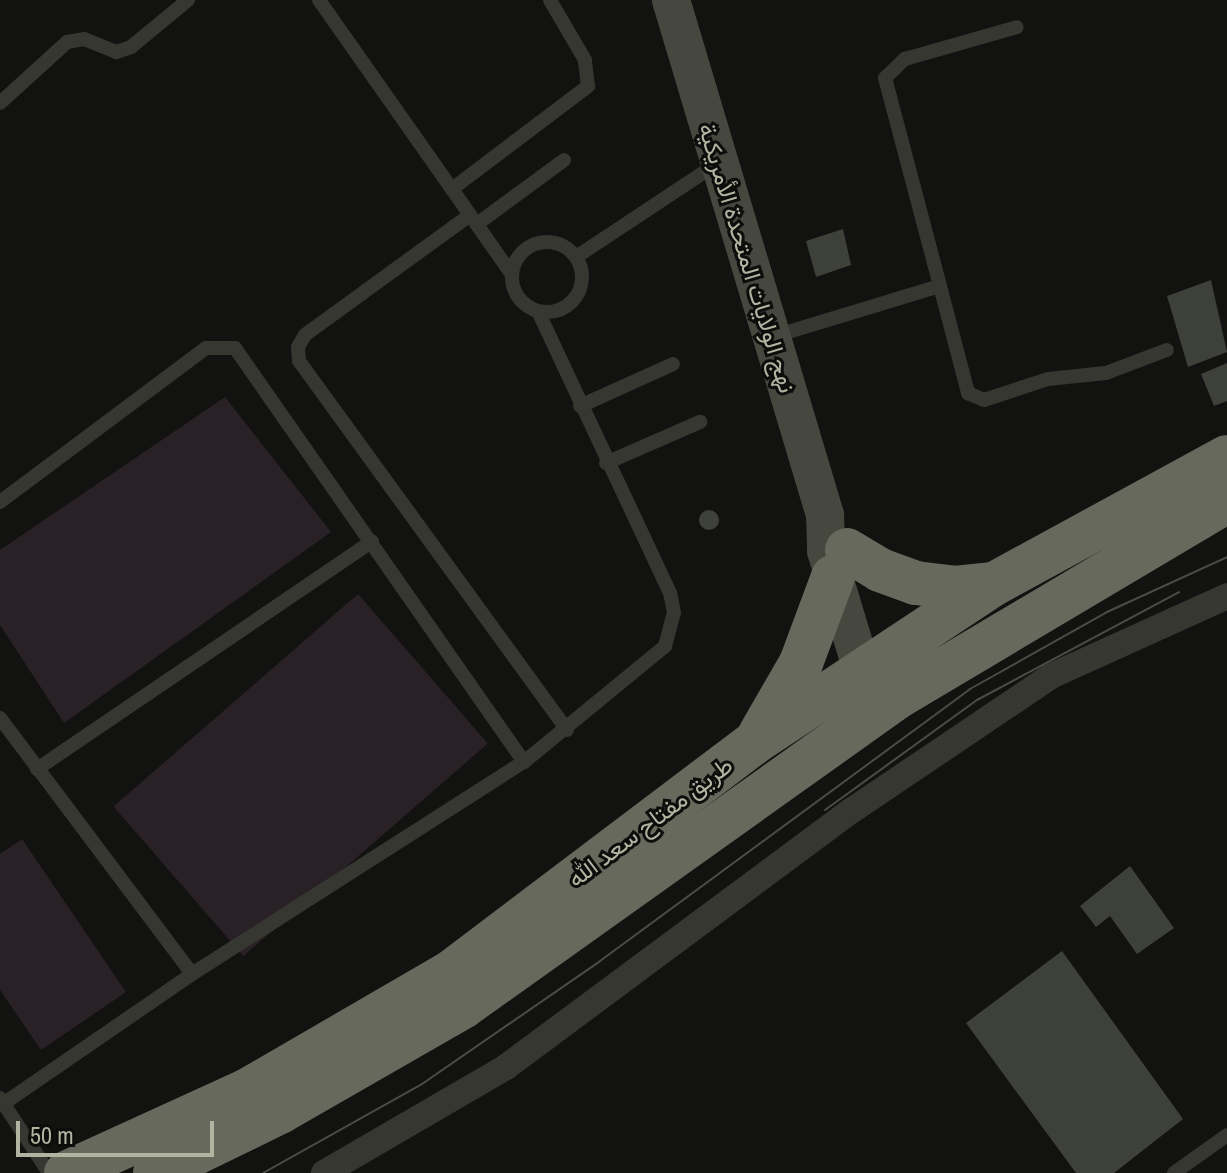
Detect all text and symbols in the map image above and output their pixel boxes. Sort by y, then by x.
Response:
street label: نهج الولايات المتحدة الأمريكية [692,120,802,396]
street label: طريق مفتاح سعد الله [562,751,738,893]
scale bar [20,1105,218,1155]
text: 50 m [30,1119,74,1151]

